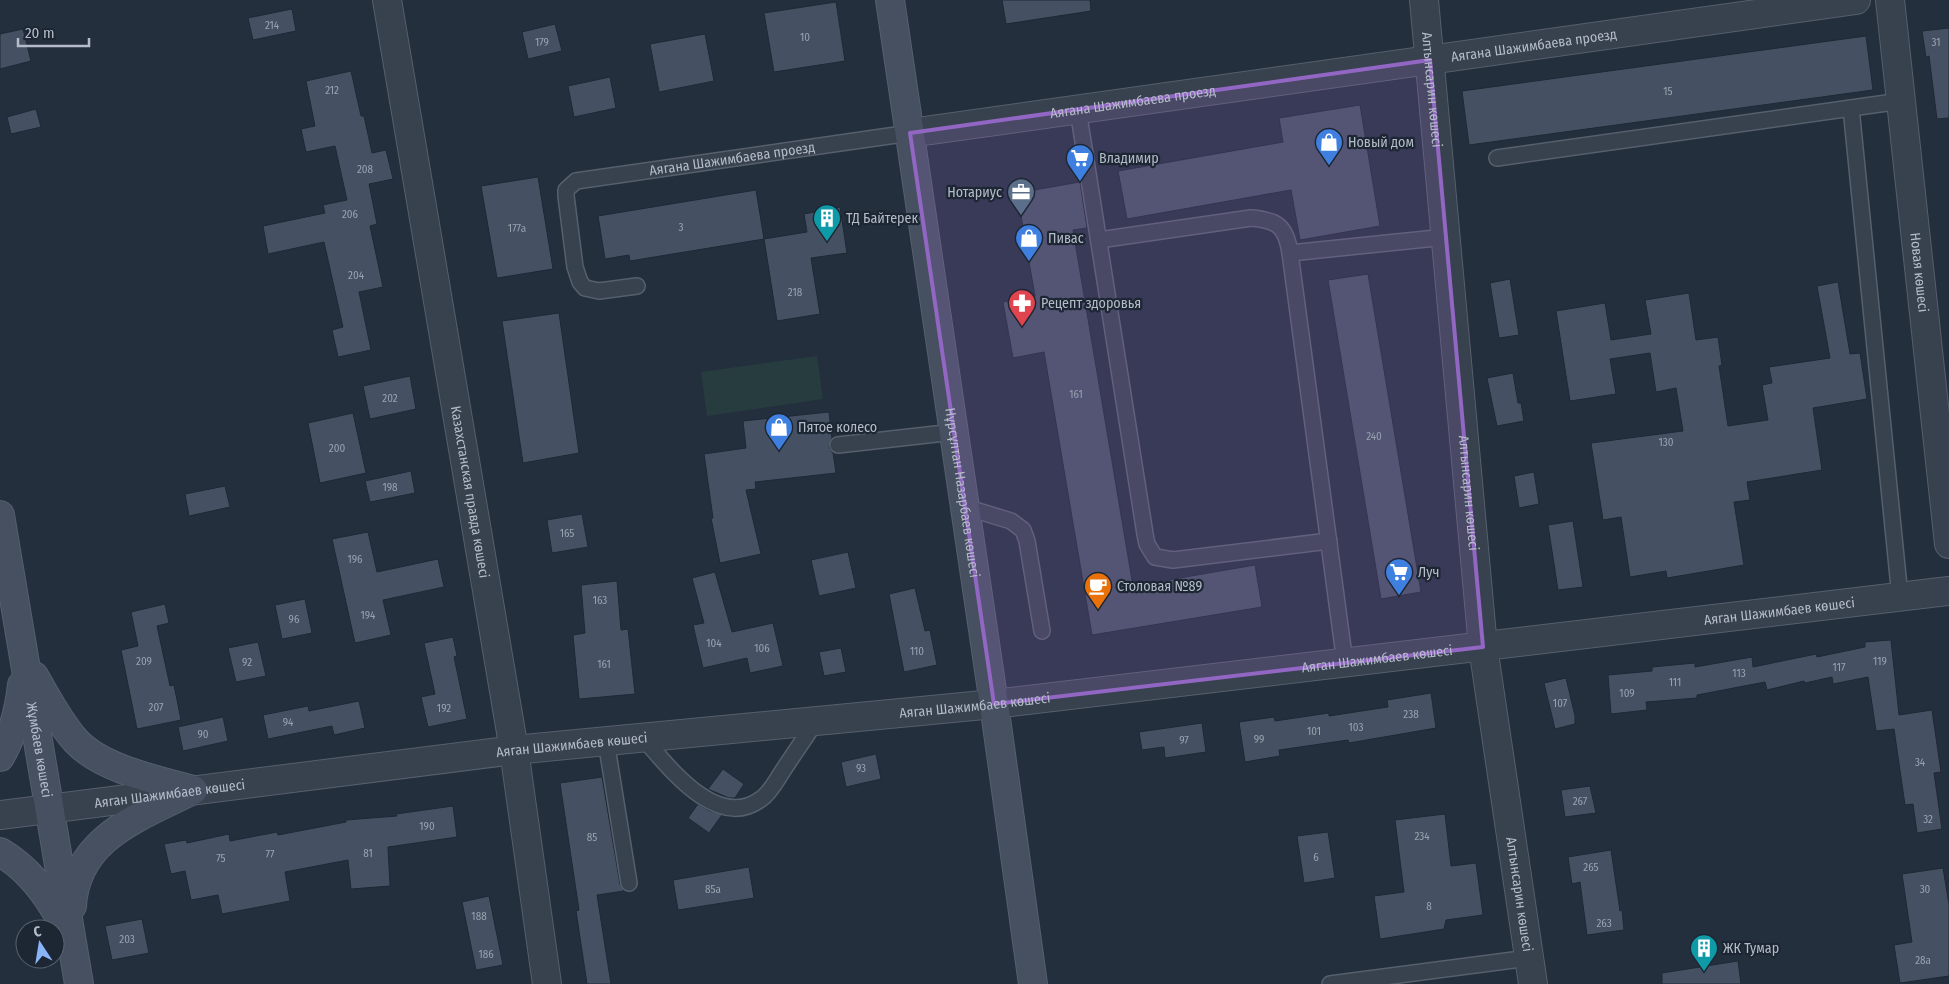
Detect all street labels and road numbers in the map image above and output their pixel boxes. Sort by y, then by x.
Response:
street label: Аягана Шажимбаева проезд [1450,26,1618,66]
street label: Алтынсарин көшесі [1418,31,1445,148]
street label: Аягана Шажимбаева проезд [1049,82,1217,122]
street label: Аягана Шажимбаева проезд [648,139,816,179]
street label: Новая көшесі [1906,232,1932,313]
street label: Казахстанская правда көшесі [447,405,493,579]
street label: Нұрсұлтан Назарбаев көшесі [941,407,983,579]
street label: Алтынсарин көшесі [1455,435,1482,551]
street label: Аяган Шажимбаев көшесі [1703,594,1856,629]
street label: Аяган Шажимбаев көшесі [1301,642,1454,677]
street label: Аяган Шажимбаев көшесі [898,689,1051,722]
street label: Жұмбаев көшесі [23,701,55,799]
street label: Аяган Шажимбаев көшесі [495,729,648,761]
street label: Аяган Шажимбаев көшесі [93,776,246,812]
street label: Алтынсарин көшесі [1502,836,1536,953]

